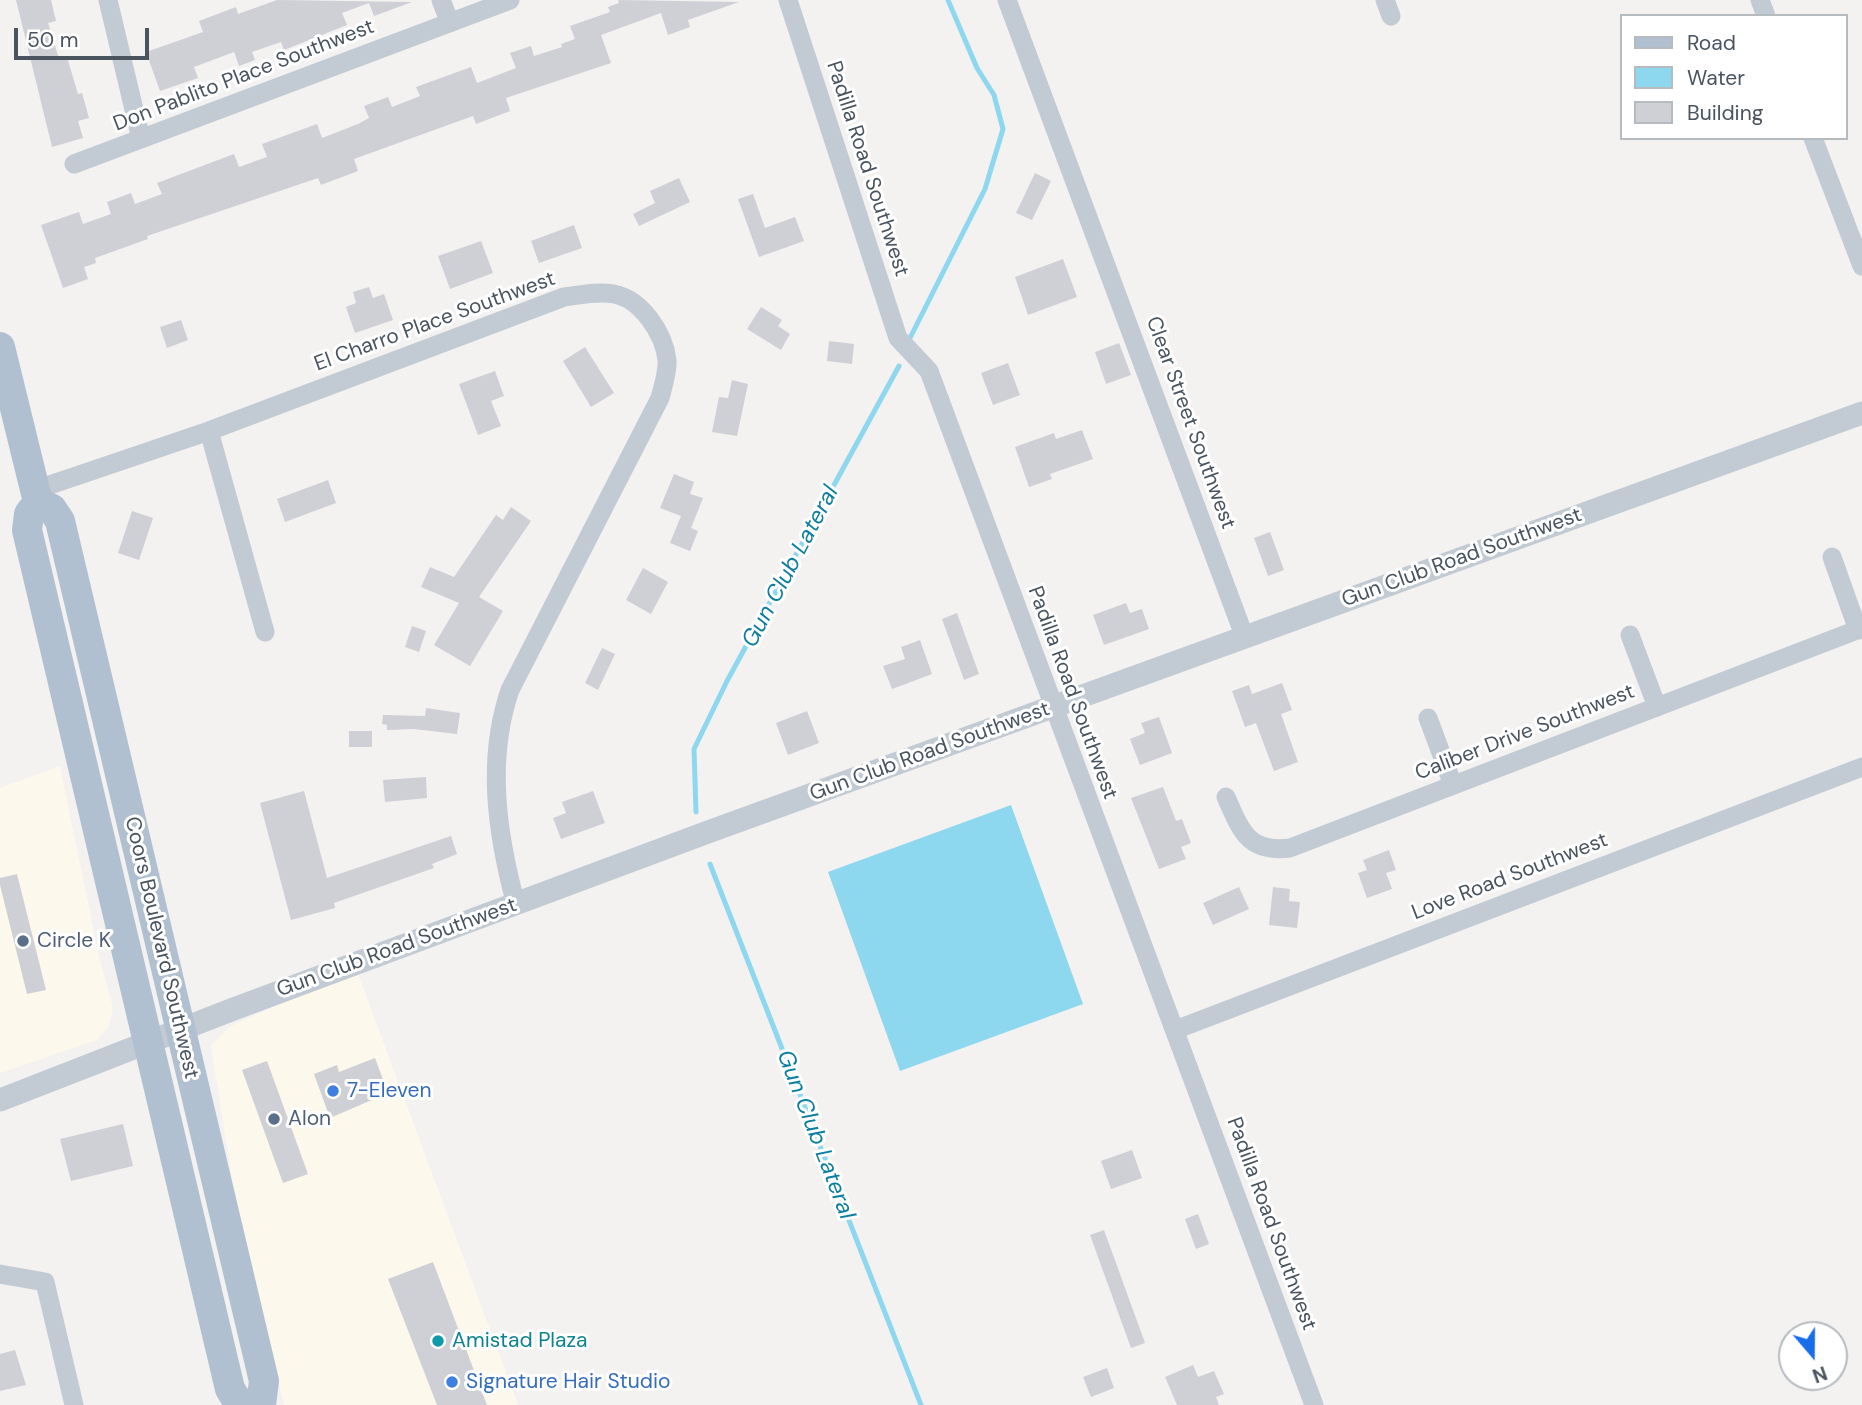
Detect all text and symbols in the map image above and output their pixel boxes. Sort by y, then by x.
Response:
scale bar [18,14,152,58]
legend [1620,14,1848,140]
street label: Don Pablito Place Southwest [110,15,378,137]
text: 50 m [27,26,78,54]
text: Road [1687,29,1736,57]
street label: Padilla Road Southwest [820,58,914,280]
text: Water [1687,64,1745,92]
text: Building [1687,99,1763,127]
street label: El Charro Place Southwest [311,267,559,377]
street label: Clear Street Southwest [1140,313,1240,533]
water label: Gun Club Lateral [737,482,845,652]
street label: Gun Club Road Southwest [1339,503,1585,613]
street label: Padilla Road Southwest [1022,583,1122,803]
street label: Caliber Drive Southwest [1412,680,1638,786]
street label: Gun Club Road Southwest [807,697,1053,807]
street label: Coors Boulevard Southwest [119,815,203,1081]
street label: Love Road Southwest [1408,828,1612,926]
street label: Gun Club Road Southwest [274,893,520,1003]
place label: Circle K [37,928,111,954]
marker: Circle K [15,933,31,949]
water label: Gun Club Lateral [770,1047,860,1223]
place label: 7-Eleven [347,1078,431,1104]
marker: 7-Eleven [325,1083,341,1099]
place label: Alon [288,1106,331,1132]
marker: Alon [266,1111,282,1127]
street label: Padilla Road Southwest [1221,1114,1321,1334]
north arrow [1778,1321,1848,1391]
place label: Amistad Plaza [452,1328,588,1354]
marker: Amistad Plaza [430,1333,446,1349]
text: N [1809,1360,1830,1388]
place label: Signature Hair Studio [466,1369,670,1395]
marker: Signature Hair Studio [444,1374,460,1390]

